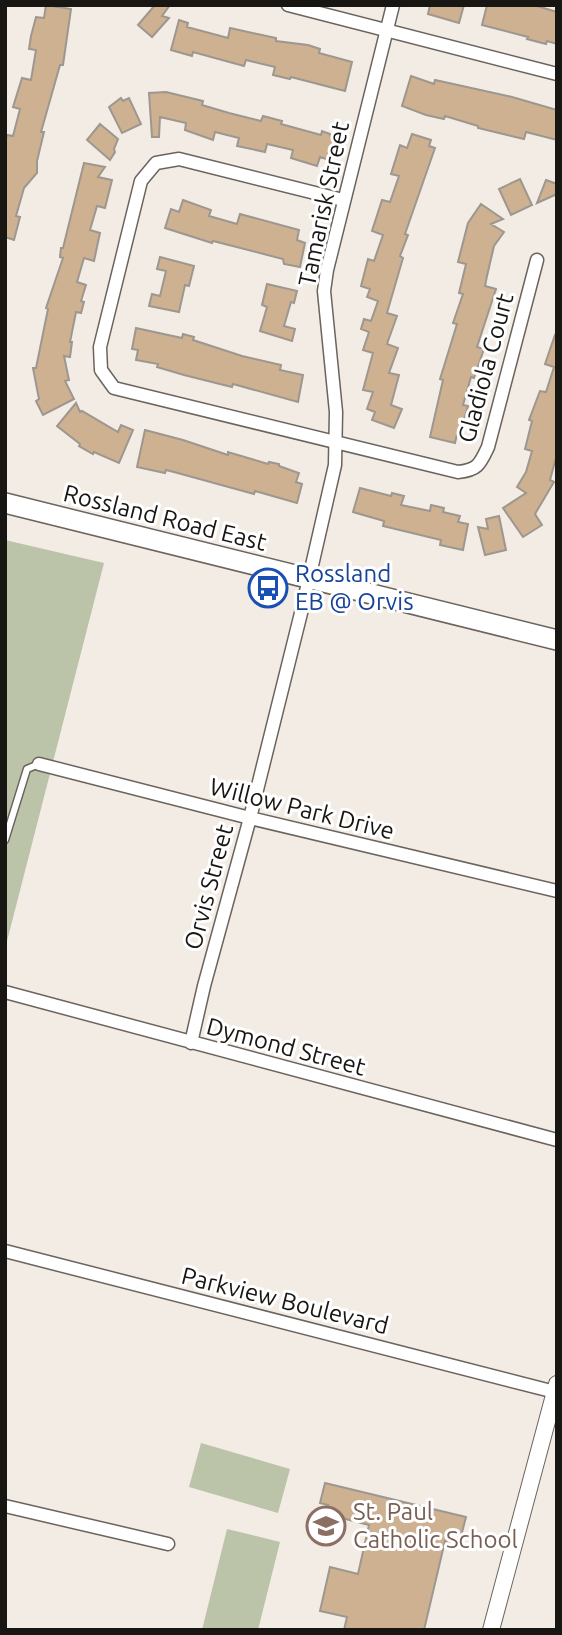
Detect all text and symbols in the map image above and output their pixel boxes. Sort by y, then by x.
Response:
street label: Tamarisk Street [293,118,354,289]
street label: Gladiola Court [453,290,519,446]
street label: Rossland Road East [61,479,270,556]
place label: Rossland EB @ Orvis [295,560,414,615]
bus stop icon: Rossland EB @ Orvis [247,567,289,609]
street label: Willow Park Drive [207,773,397,844]
street label: Orvis Street [179,821,238,953]
street label: Dymond Street [204,1012,369,1081]
street label: Parkview Boulevard [179,1262,391,1339]
place label: St. Paul Catholic School [353,1498,518,1553]
school or university icon: St. Paul Catholic School [305,1505,347,1547]

